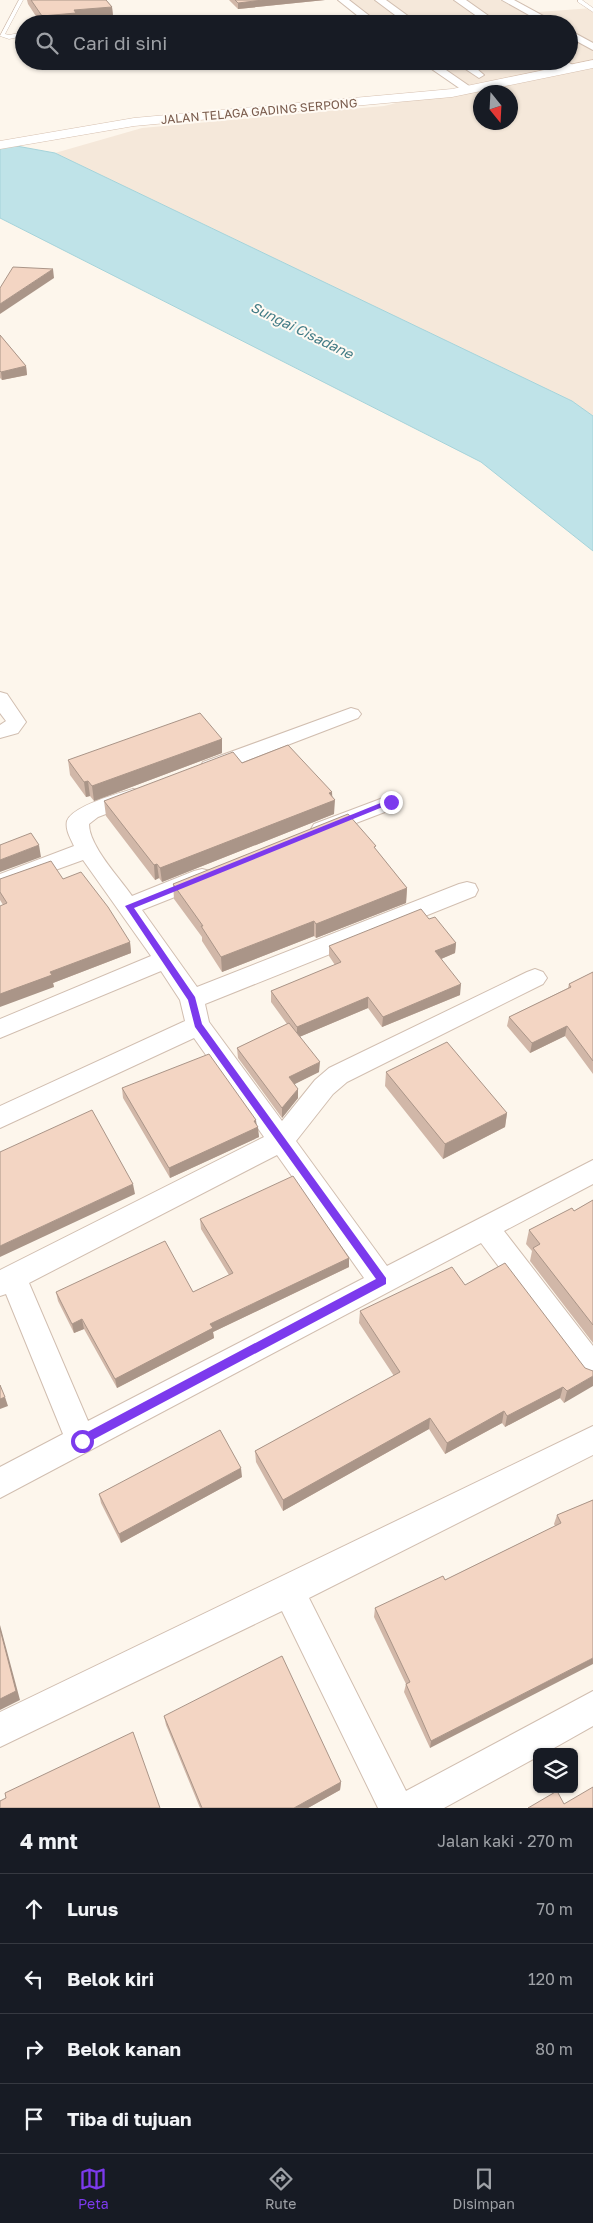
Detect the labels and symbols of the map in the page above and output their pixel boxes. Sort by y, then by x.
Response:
north arrow [473,85,518,130]
street label: JALAN TELAGA GADING SERPONG [160,95,358,127]
water label: Sungai Cisadane [248,298,357,362]
route end [380,791,403,814]
route start [71,1430,94,1453]

